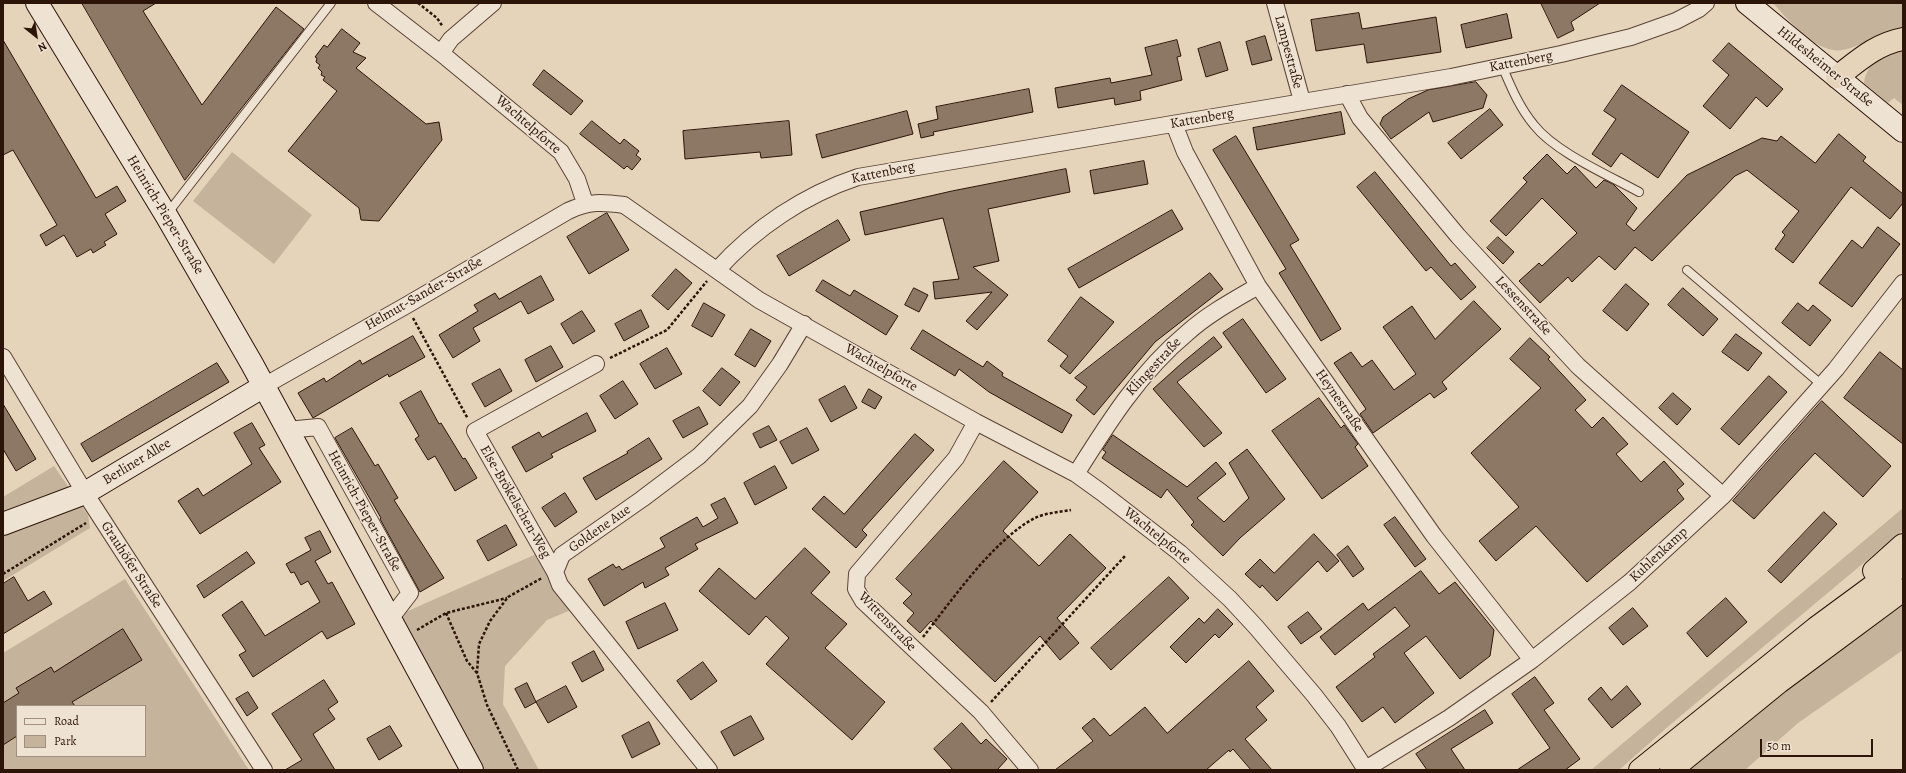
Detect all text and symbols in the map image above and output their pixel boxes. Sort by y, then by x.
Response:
street label: Lampestraße [1270,13,1306,91]
north arrow [16,16,56,56]
street label: Hildesheimer Straße [1773,23,1877,111]
text: N [35,38,49,55]
street label: Kattenberg [1488,48,1554,76]
street label: Wachtelpforte [492,92,564,158]
street label: Kattenberg [1169,105,1235,133]
street label: Heinrich-Pieper-Straße [123,152,207,278]
street label: Kattenberg [850,158,916,188]
street label: Helmut-Sander-Straße [362,253,486,335]
street label: Lessenstraße [1491,273,1555,339]
street label: Klingestraße [1123,334,1185,400]
street label: Wachtelpforte [842,340,920,396]
street label: Heynestraße [1311,366,1367,436]
street label: Berliner Allee [100,435,174,489]
street label: Else-Brökelschen-Weg [476,443,554,561]
street label: Heinrich-Pieper-Straße [324,447,404,575]
street label: Goldene Aue [566,502,634,556]
street label: Wachtelpforte [1120,504,1194,568]
street label: Grauhöfer Straße [97,519,165,611]
street label: Kuhlenkamp [1627,524,1691,586]
street label: Wittenstraße [855,589,919,655]
legend [16,705,146,757]
text: Road [54,713,79,729]
scale bar [1762,731,1875,757]
text: Park [54,733,77,749]
text: 50 m [1767,738,1791,754]

